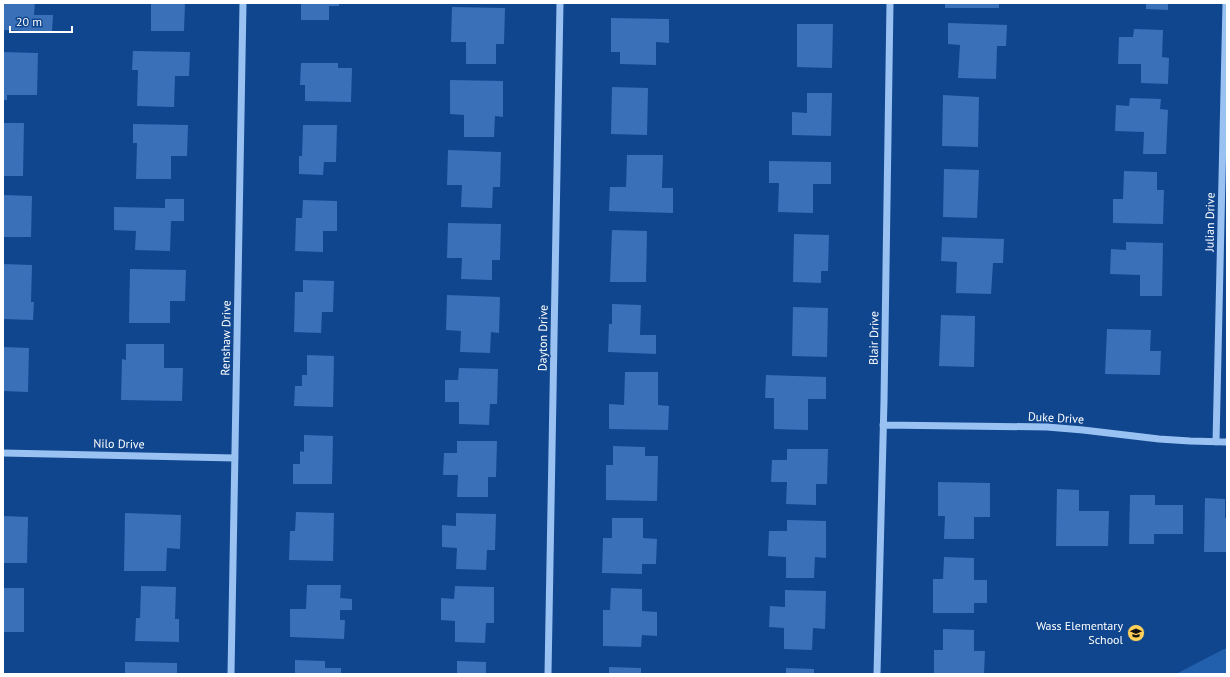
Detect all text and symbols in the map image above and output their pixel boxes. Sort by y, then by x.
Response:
scale bar [10,8,72,34]
text: 20 m [16,14,42,29]
street label: Julian Drive [1201,192,1218,253]
street label: Renshaw Drive [217,300,234,376]
street label: Dayton Drive [534,305,551,371]
street label: Blair Drive [866,311,881,365]
street label: Duke Drive [1028,409,1084,426]
street label: Nilo Drive [93,436,145,451]
place label: Wass Elementary School [1036,618,1123,647]
school or university icon: Wass Elementary School [1126,623,1146,643]

